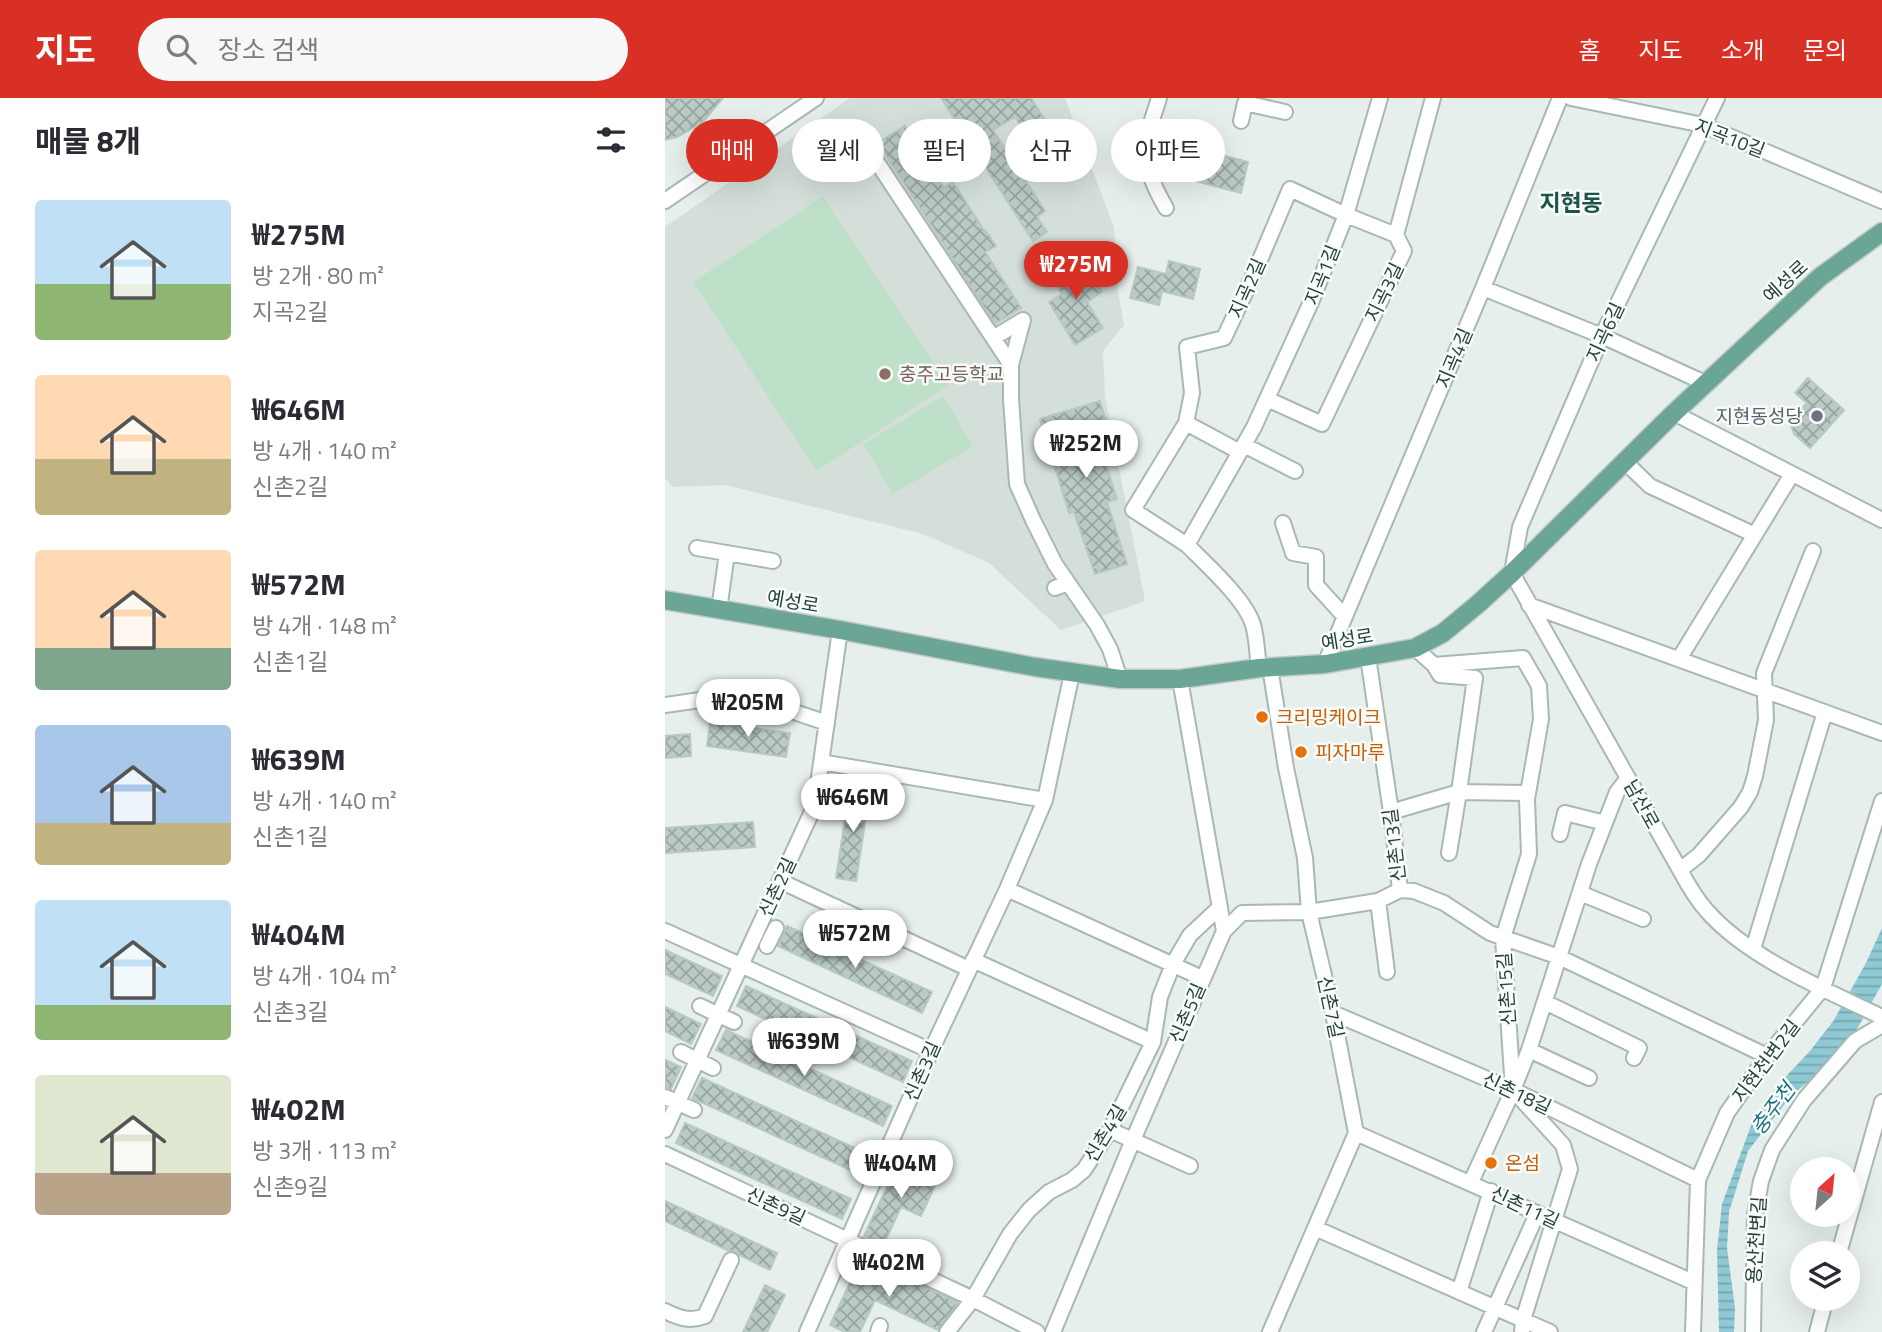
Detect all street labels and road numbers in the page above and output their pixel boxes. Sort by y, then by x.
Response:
street label: 지곡10길 [1691,111,1770,164]
street label: 지곡1길 [1296,240,1347,309]
street label: 예성로 [1755,252,1814,309]
street label: 지곡2길 [1220,253,1273,323]
street label: 지곡3길 [1357,257,1410,326]
street label: 지곡6길 [1578,297,1631,367]
street label: 지곡4길 [1428,323,1479,393]
street label: 예성로 [765,582,821,619]
street label: 예성로 [1319,620,1375,657]
street label: 남산로 [1617,774,1668,834]
street label: 신촌13길 [1375,807,1412,883]
street label: 신촌2길 [750,852,803,922]
street label: 신촌15길 [1488,951,1523,1027]
street label: 신촌7길 [1311,973,1352,1041]
street label: 신촌5길 [1161,978,1212,1048]
street label: 지현천변2길 [1725,1013,1807,1109]
street label: 신촌3길 [895,1036,948,1106]
street label: 신촌18길 [1478,1064,1557,1121]
street label: 신촌4길 [1076,1098,1133,1167]
street label: 신촌11길 [1486,1178,1565,1235]
street label: 신촌9길 [741,1179,811,1232]
street label: 용산천변길 [1738,1195,1773,1285]

